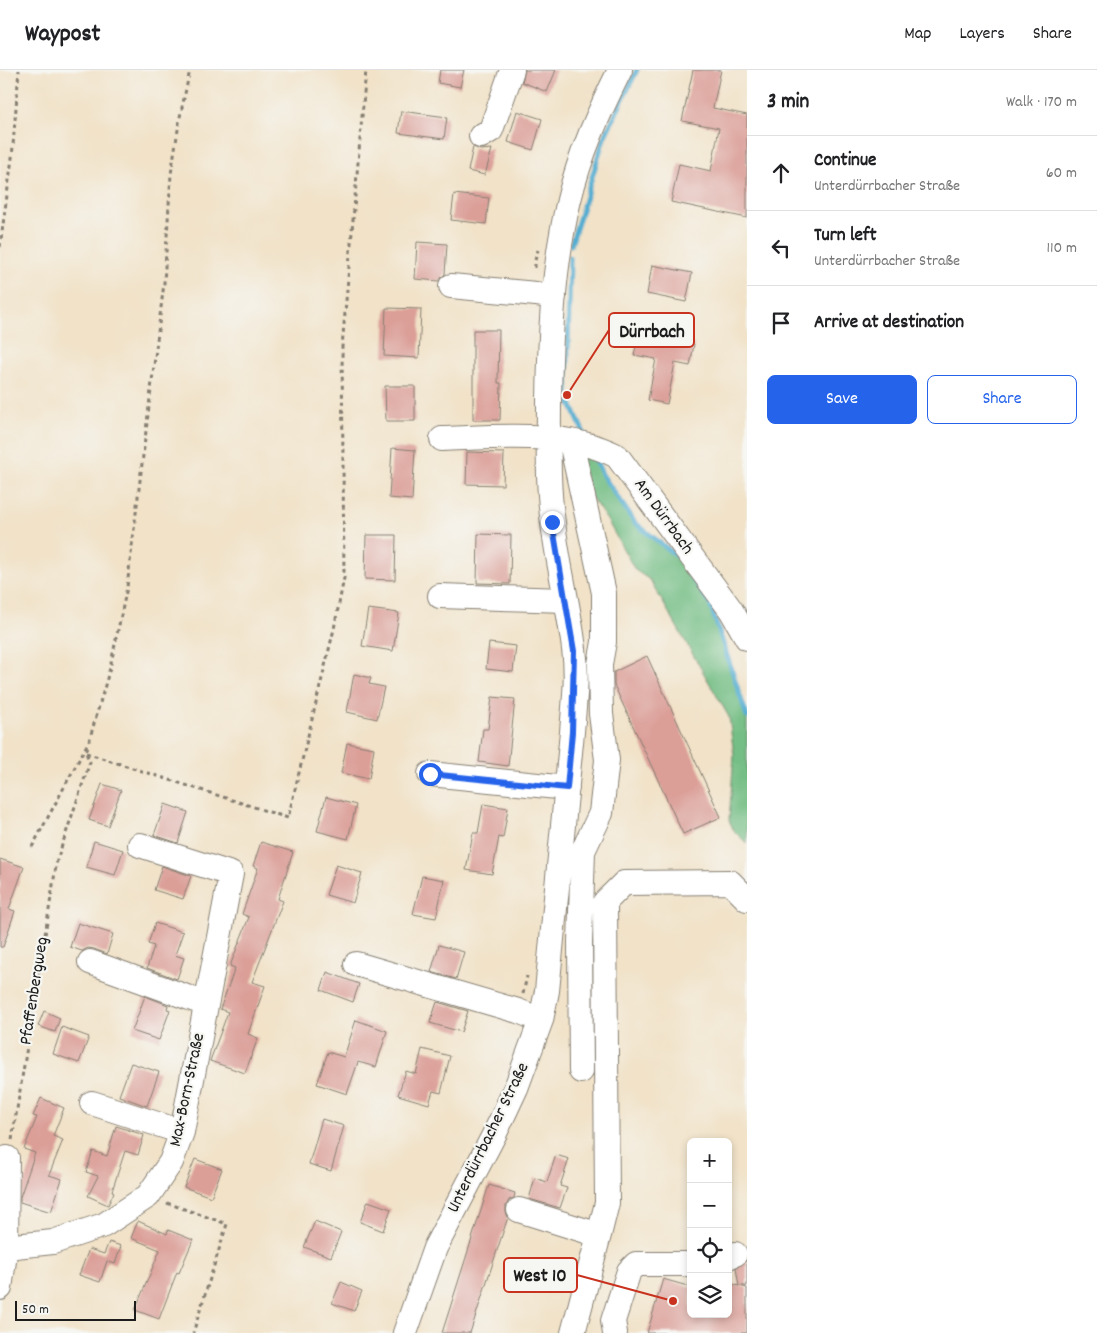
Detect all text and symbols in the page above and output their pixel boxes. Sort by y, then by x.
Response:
text: Waypost [25,18,100,52]
text: Map [904,22,931,47]
text: Layers [959,22,1005,47]
text: Share [1033,22,1072,47]
text: 3 min [767,88,809,118]
text: Walk · 170 m [1006,91,1077,114]
text: Continue [814,148,876,175]
icon: ahead [767,159,795,187]
text: 60 m [1046,162,1077,185]
text: Unterdürrbacher Straße [814,175,960,198]
text: Turn left [814,223,877,250]
icon: left [767,234,795,262]
text: 110 m [1047,237,1077,260]
text: Unterdürrbacher Straße [814,250,960,273]
icon: arrive [767,309,795,337]
text: Arrive at destination [814,310,964,337]
callout: Dürrbach [609,313,694,347]
text: Dürrbach [619,320,685,347]
button: Save [767,375,917,424]
button: Share [927,375,1077,424]
street label: Am Dürrbach [627,474,699,560]
route end [541,511,564,534]
route start [419,763,442,786]
street label: Pfaffenbergweg [14,935,56,1047]
street label: Max-Born-Straße [164,1031,212,1149]
street label: Unterdürrbacher Straße [442,1059,536,1217]
map controls [687,1138,732,1318]
button: + [687,1138,732,1183]
button: − [687,1183,732,1228]
button: locate [687,1228,732,1273]
callout: West 10 [504,1258,577,1292]
text: West 10 [513,1264,567,1291]
button: layers [687,1273,732,1318]
scale bar [15,1298,136,1321]
text: 50 m [22,1300,49,1320]

